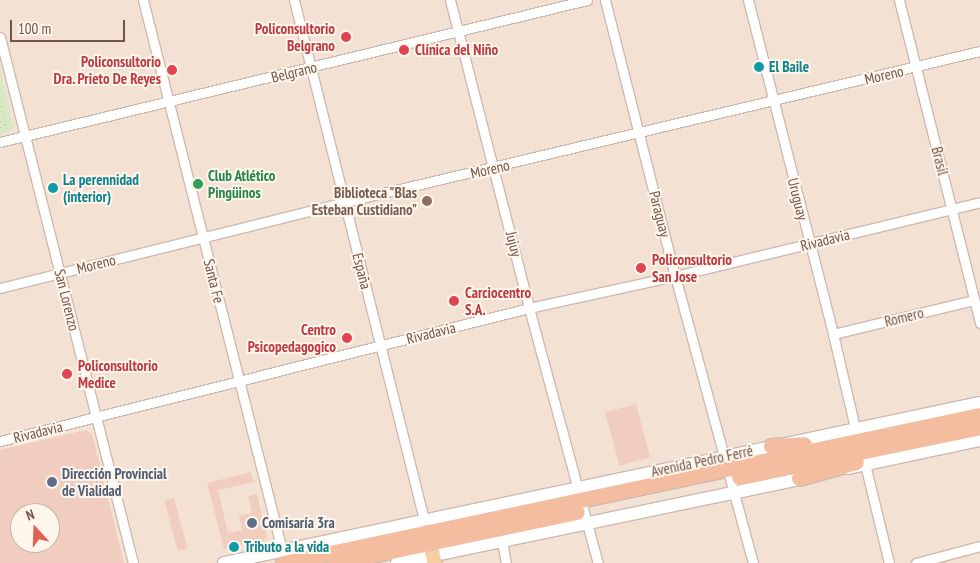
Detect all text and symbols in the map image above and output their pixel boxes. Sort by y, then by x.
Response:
scale bar [12,10,128,42]
text: 100 m [18,19,51,38]
place label: Policonsultorio Belgrano [255,19,335,54]
marker: Policonsultorio Belgrano [339,30,353,44]
place label: Clínica del Niño [415,41,498,59]
marker: Clínica del Niño [397,43,411,57]
place label: Policonsultorio Dra. Prieto De Reyes [53,52,161,87]
street label: Belgrano [269,58,319,86]
place label: El Baile [769,58,809,76]
marker: El Baile [753,61,765,73]
street label: Moreno [863,62,905,88]
marker: Policonsultorio Dra. Prieto De Reyes [165,63,179,77]
street label: Brasil [928,145,952,177]
street label: Moreno [469,156,511,182]
place label: Club Atlético Pingüinos [208,166,276,201]
place label: La perennidad (interior) [63,170,139,205]
street label: Uruguay [784,176,812,222]
marker: Club Atlético Pingüinos [192,178,204,190]
marker: La perennidad (interior) [47,182,59,194]
place label: Biblioteca "Blas Esteban Custidiano" [311,183,417,218]
street label: Paraguay [646,189,674,239]
marker: Biblioteca "Blas Esteban Custidiano" [421,195,433,207]
street label: Rivadavia [799,225,851,255]
street label: Jujuy [502,229,526,259]
place label: Policonsultorio San Jose [652,250,732,285]
street label: Moreno [75,251,117,277]
street label: España [349,251,375,291]
street label: Santa Fe [200,257,228,305]
marker: Policonsultorio San Jose [634,261,648,275]
street label: San Lorenzo [51,267,83,333]
place label: Carciocentro S.A. [465,283,531,318]
marker: Carciocentro S.A. [447,294,461,308]
street label: Romero [883,303,925,331]
street label: Rivadavia [405,318,457,348]
place label: Centro Psicopedagogico [248,320,336,355]
marker: Centro Psicopedagogico [340,331,354,345]
place label: Policonsultorio Medice [78,356,158,391]
marker: Policonsultorio Medice [60,367,74,381]
street label: Rivadavia [12,417,64,447]
street label: Avenida Pedro Ferré [649,441,755,481]
place label: Dirección Provincial de Vialidad [62,464,167,499]
marker: Dirección Provincial de Vialidad [46,476,58,488]
north arrow [10,503,60,553]
text: N [24,505,37,525]
place label: Comisaría 3ra [262,514,335,532]
marker: Comisaría 3ra [246,517,258,529]
place label: Tributo a la vida [244,538,329,556]
marker: Tributo a la vida [228,541,240,553]

